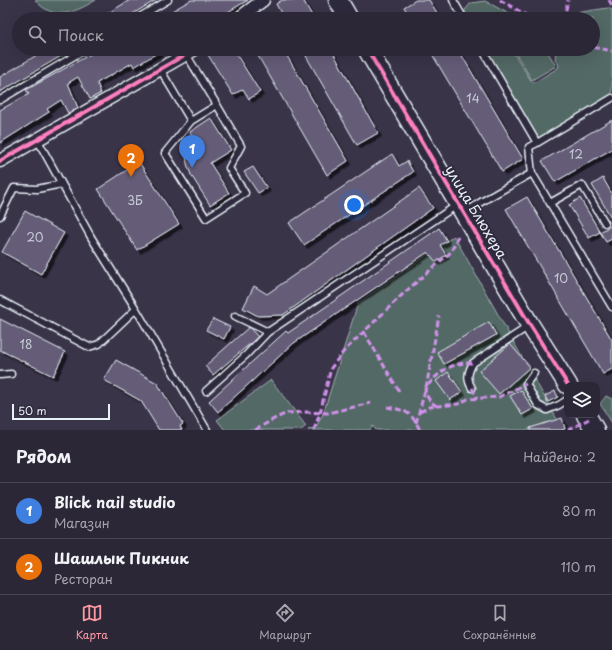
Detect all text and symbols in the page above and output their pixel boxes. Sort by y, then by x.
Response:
search box [12,12,600,56]
icon: search [26,23,48,45]
text: Поиск [58,23,104,46]
house number: 14 [466,89,480,107]
pin: 1 [179,135,205,168]
pin: 2 [118,144,144,177]
house number: 12 [569,145,583,163]
street label: улица Блюхера [440,161,513,263]
house number: 3Б [127,191,143,209]
your location [344,195,364,215]
house number: 20 [26,228,44,246]
house number: 10 [554,269,568,287]
house number: 18 [20,335,32,353]
map controls [564,382,600,418]
button: layers [564,382,600,418]
scale bar [12,402,110,421]
text: 50 m [18,402,47,419]
text: Рядом [16,443,71,469]
text: Найдено: 2 [523,447,596,466]
text: Blick nail studio [54,490,175,513]
text: 1 [26,501,32,520]
text: 80 m [562,501,596,520]
text: Магазин [54,513,110,532]
text: Шашлык Пикник [54,546,189,569]
text: 2 [24,557,34,576]
text: 110 m [561,557,596,576]
text: Ресторан [54,569,113,588]
tab: Карта [76,602,108,643]
tab: Маршрут [259,602,311,643]
tab: Сохранённые [463,602,536,643]

